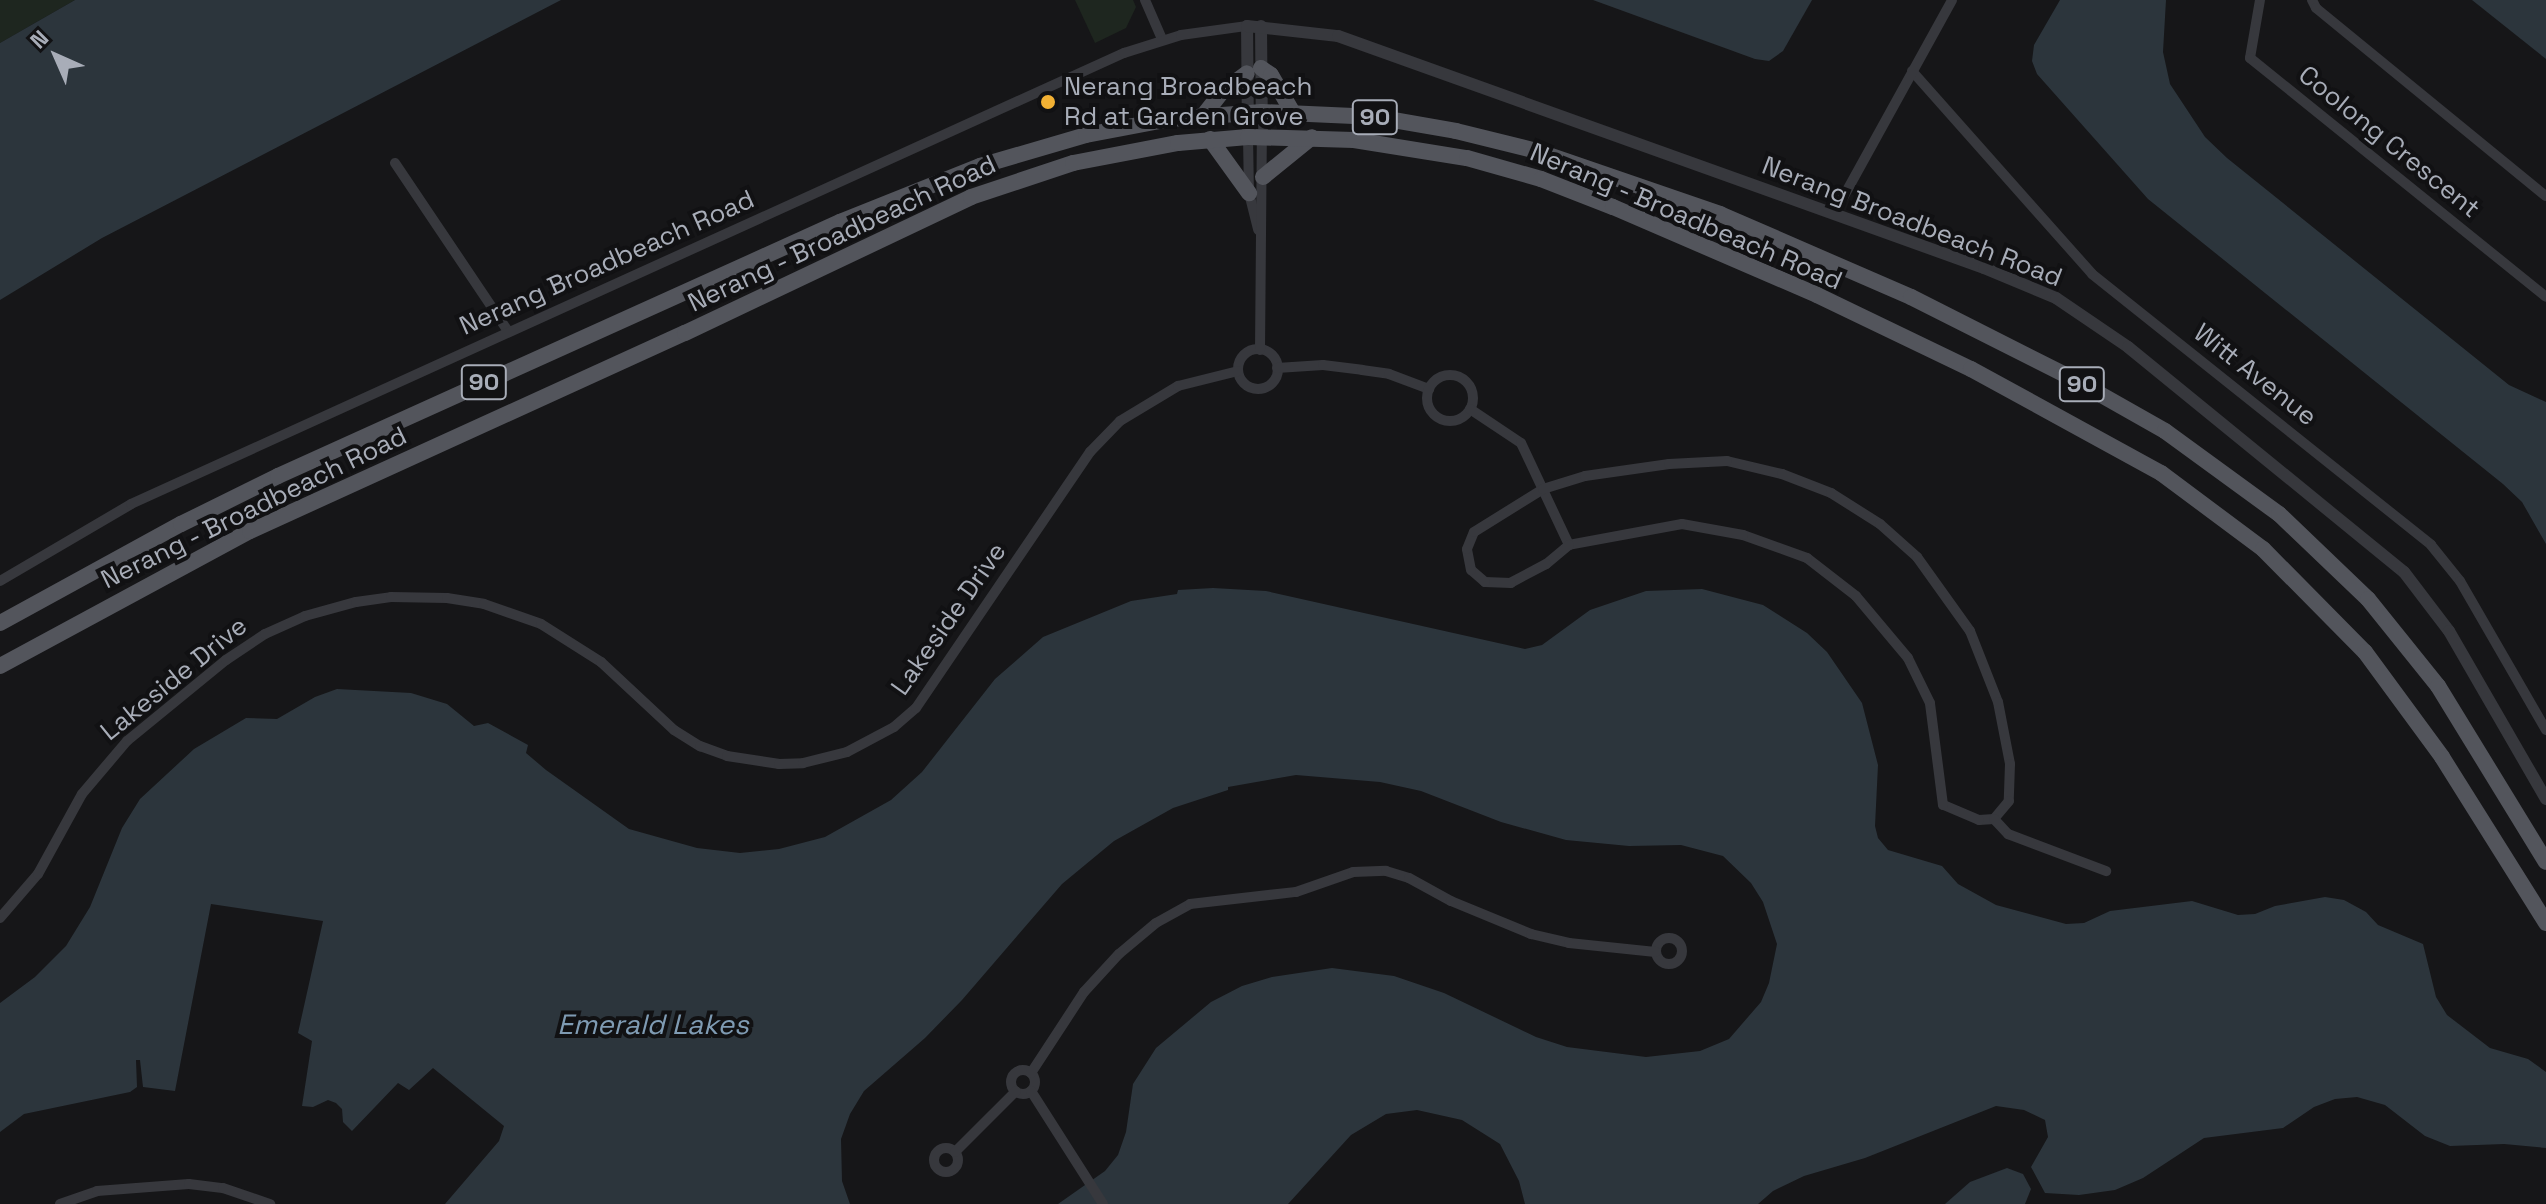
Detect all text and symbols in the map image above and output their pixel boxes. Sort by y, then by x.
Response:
north arrow [16,16,96,96]
text: N [24,24,54,54]
street label: Coolong Crescent [2292,59,2486,225]
place label: Nerang Broadbeach Rd at Garden Grove [1064,71,1312,132]
marker: Nerang Broadbeach Rd at Garden Grove [1039,93,1057,111]
road number: 90 [1351,97,1399,137]
street label: Nerang - Broadbeach Road [1525,137,1847,297]
street label: Nerang - Broadbeach Road [682,149,1002,319]
street label: Nerang Broadbeach Road [1758,150,2066,294]
street label: Nerang Broadbeach Road [455,184,759,342]
street label: Witt Avenue [2187,317,2323,433]
road number: 90 [460,362,508,402]
road number: 90 [2058,364,2106,404]
street label: Nerang - Broadbeach Road [96,420,412,596]
street label: Lakeside Drive [885,537,1013,701]
street label: Lakeside Drive [95,611,253,747]
water label: Emerald Lakes [557,1007,749,1041]

